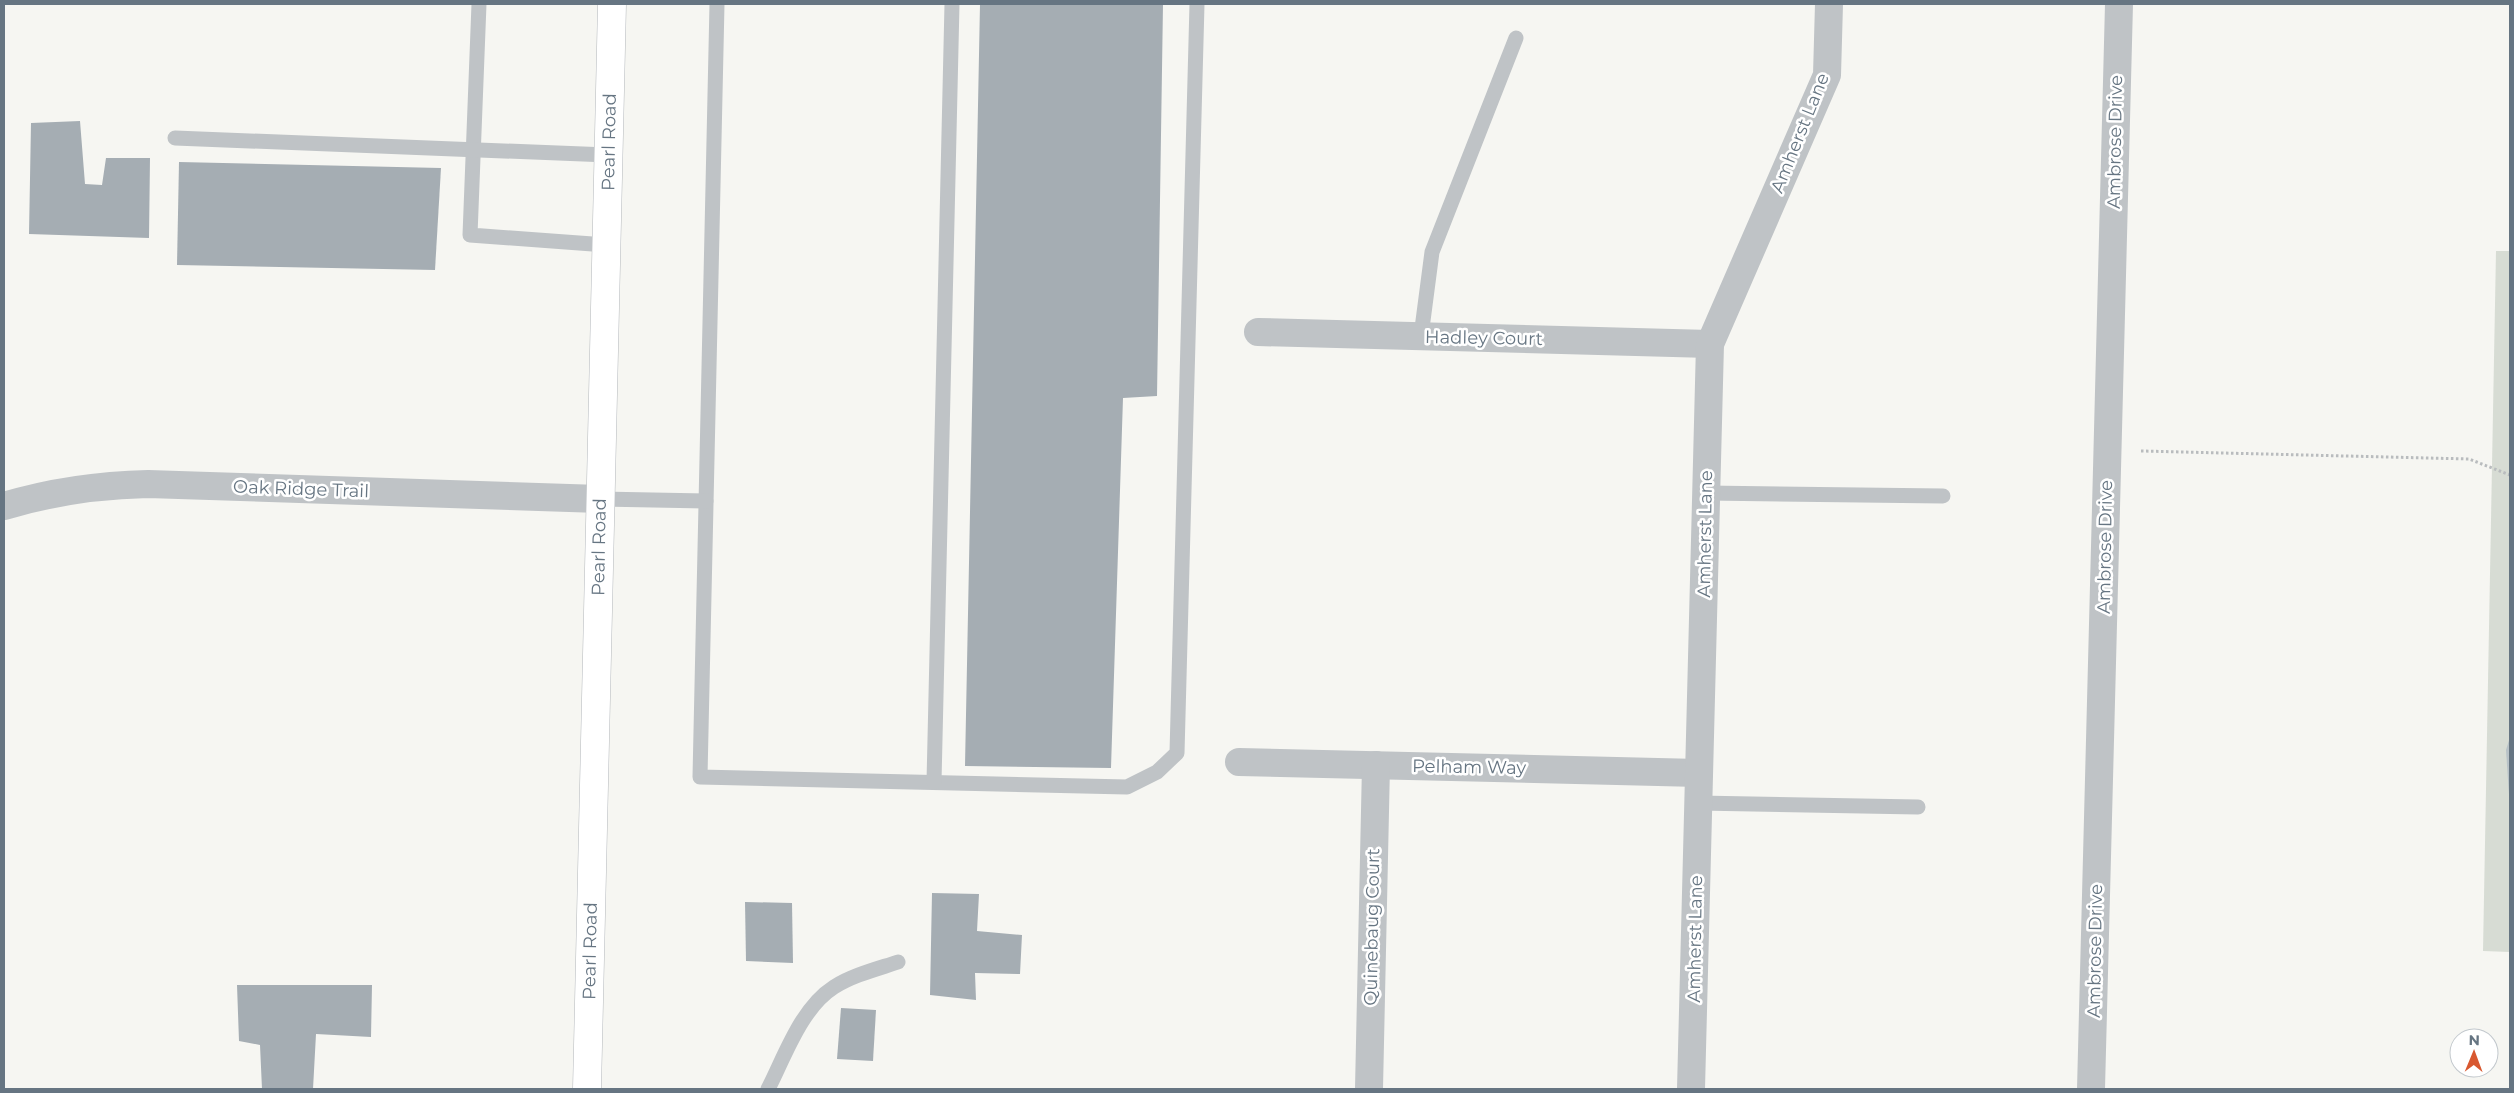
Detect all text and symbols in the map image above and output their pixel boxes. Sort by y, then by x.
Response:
street label: Amherst Lane [1766,70,1834,196]
street label: Ambrose Drive [2103,75,2127,209]
street label: Pearl Road [597,93,621,191]
street label: Hadley Court [1425,326,1543,350]
street label: Amherst Lane [1693,470,1717,598]
street label: Oak Ridge Trail [233,476,369,502]
street label: Ambrose Drive [2093,480,2117,614]
street label: Pearl Road [587,498,611,596]
street label: Pelham Way [1412,755,1526,779]
street label: Quinebaug Court [1360,848,1384,1006]
street label: Amherst Lane [1683,875,1707,1003]
street label: Ambrose Drive [2083,884,2107,1018]
street label: Pearl Road [578,902,602,1000]
north arrow [2449,1028,2499,1078]
text: N [2468,1031,2480,1049]

